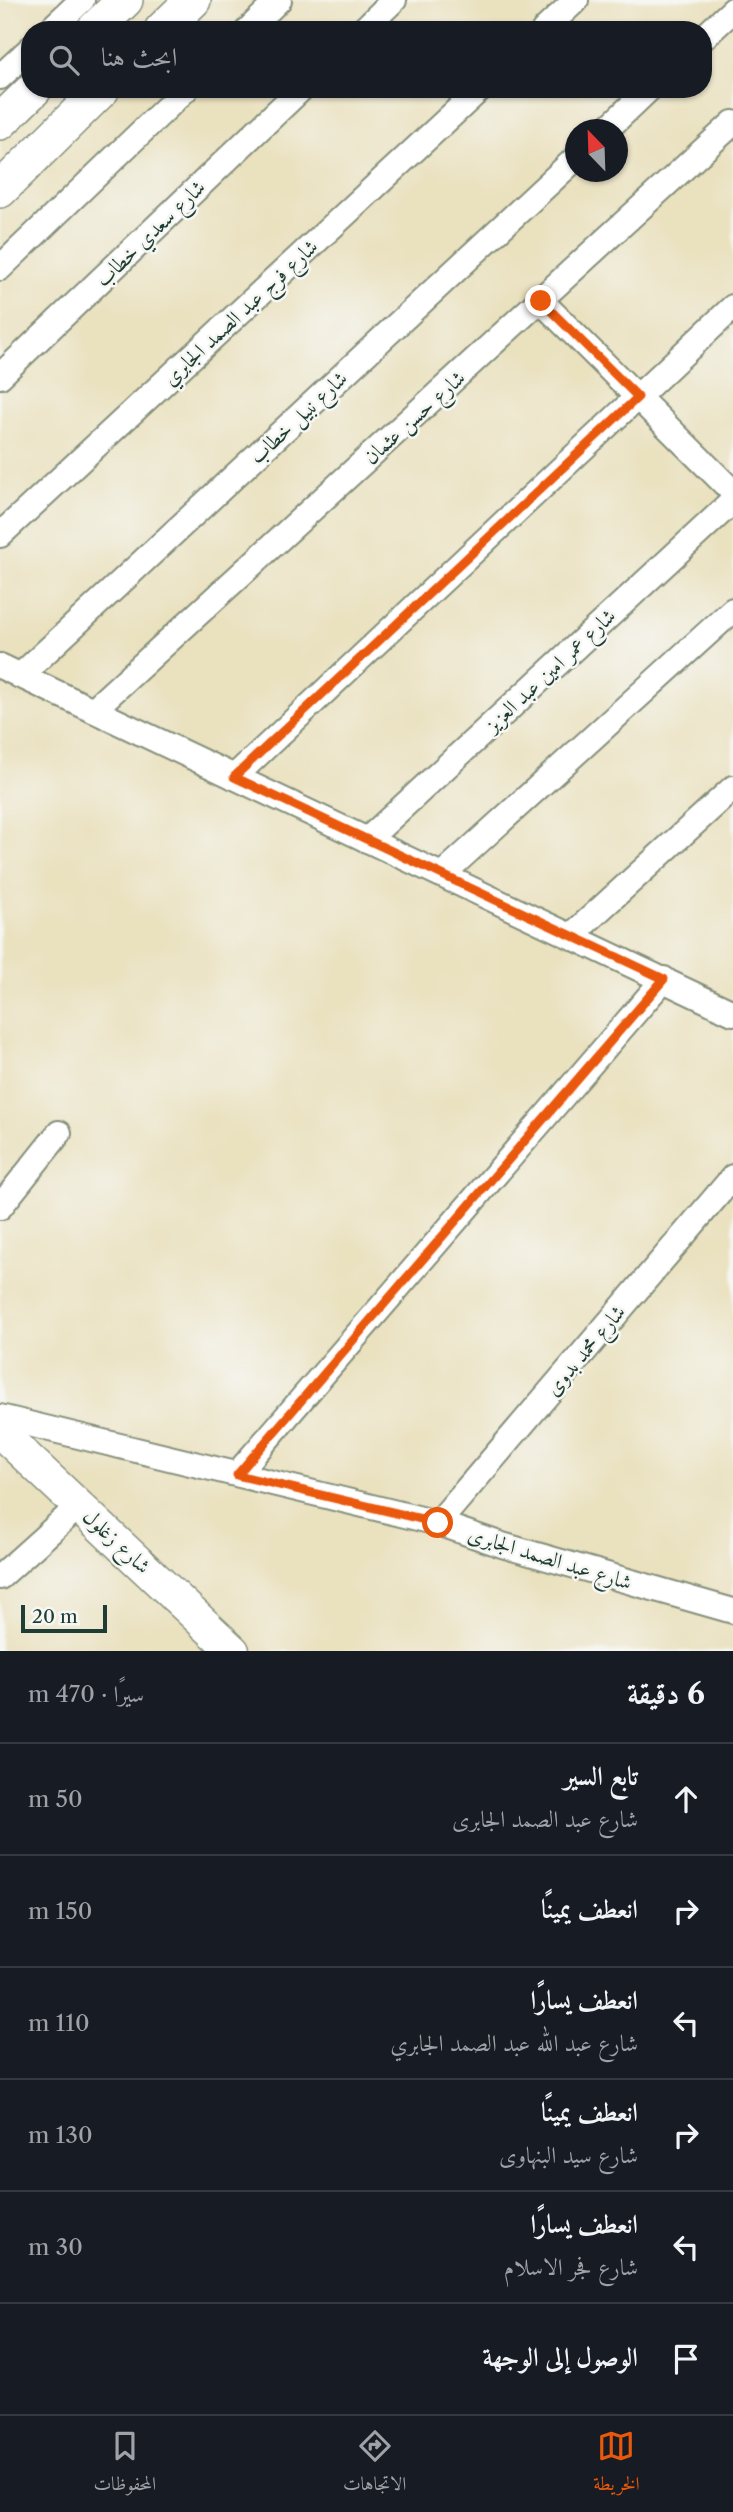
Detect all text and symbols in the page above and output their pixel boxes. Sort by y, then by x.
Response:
search box [21,21,712,98]
icon: search [45,41,83,79]
text: ابحث هنا [101,41,177,73]
north arrow [565,119,628,182]
street label: شارع سعدي خطاب [90,174,214,296]
street label: شارع فرج عبد الصمد الجابري [157,234,327,395]
route end [525,285,556,316]
street label: شارع نبيل خطاب [244,365,356,473]
street label: شارع حسن عثمان [358,365,474,474]
street label: شارع عمر امين عبد العزيز [478,603,625,743]
street label: شارع محمد بدوى [540,1299,635,1404]
street label: شارع زغلول [74,1503,156,1583]
route start [422,1507,453,1538]
street label: شارع عبد الصمد الجابرى [463,1521,635,1601]
scale bar [21,1602,107,1634]
text: 20 m [32,1605,78,1628]
text: 6 دقيقة [627,1675,705,1712]
text: سيرًا · 470 m [28,1680,144,1708]
text: تابع السير [564,1760,638,1792]
icon: ahead [667,1780,705,1818]
text: 50 m [28,1785,83,1813]
text: شارع عبد الصمد الجابرى [452,1805,638,1833]
icon: right [667,1892,705,1930]
text: انعطف يمينًا [541,1893,638,1925]
text: 150 m [28,1897,92,1925]
text: انعطف يسارًا [530,1984,638,2016]
icon: left [667,2004,705,2042]
text: 110 m [28,2009,89,2037]
text: شارع عبد الله عبد الصمد الجابري [390,2029,638,2057]
text: انعطف يمينًا [541,2096,638,2128]
icon: right [667,2116,705,2154]
text: 130 m [28,2121,92,2149]
text: شارع سيد البنهاوى [499,2141,638,2169]
text: انعطف يسارًا [530,2208,638,2240]
icon: left [667,2228,705,2266]
text: 30 m [28,2233,83,2261]
text: شارع فجر الاسلام [504,2253,638,2281]
icon: arrive [667,2340,705,2378]
text: الوصول إلى الوجهة [483,2341,638,2373]
tab: المحفوظات [93,2427,156,2502]
tab: الاتجاهات [343,2427,406,2502]
tab: الخريطة [593,2427,640,2502]

